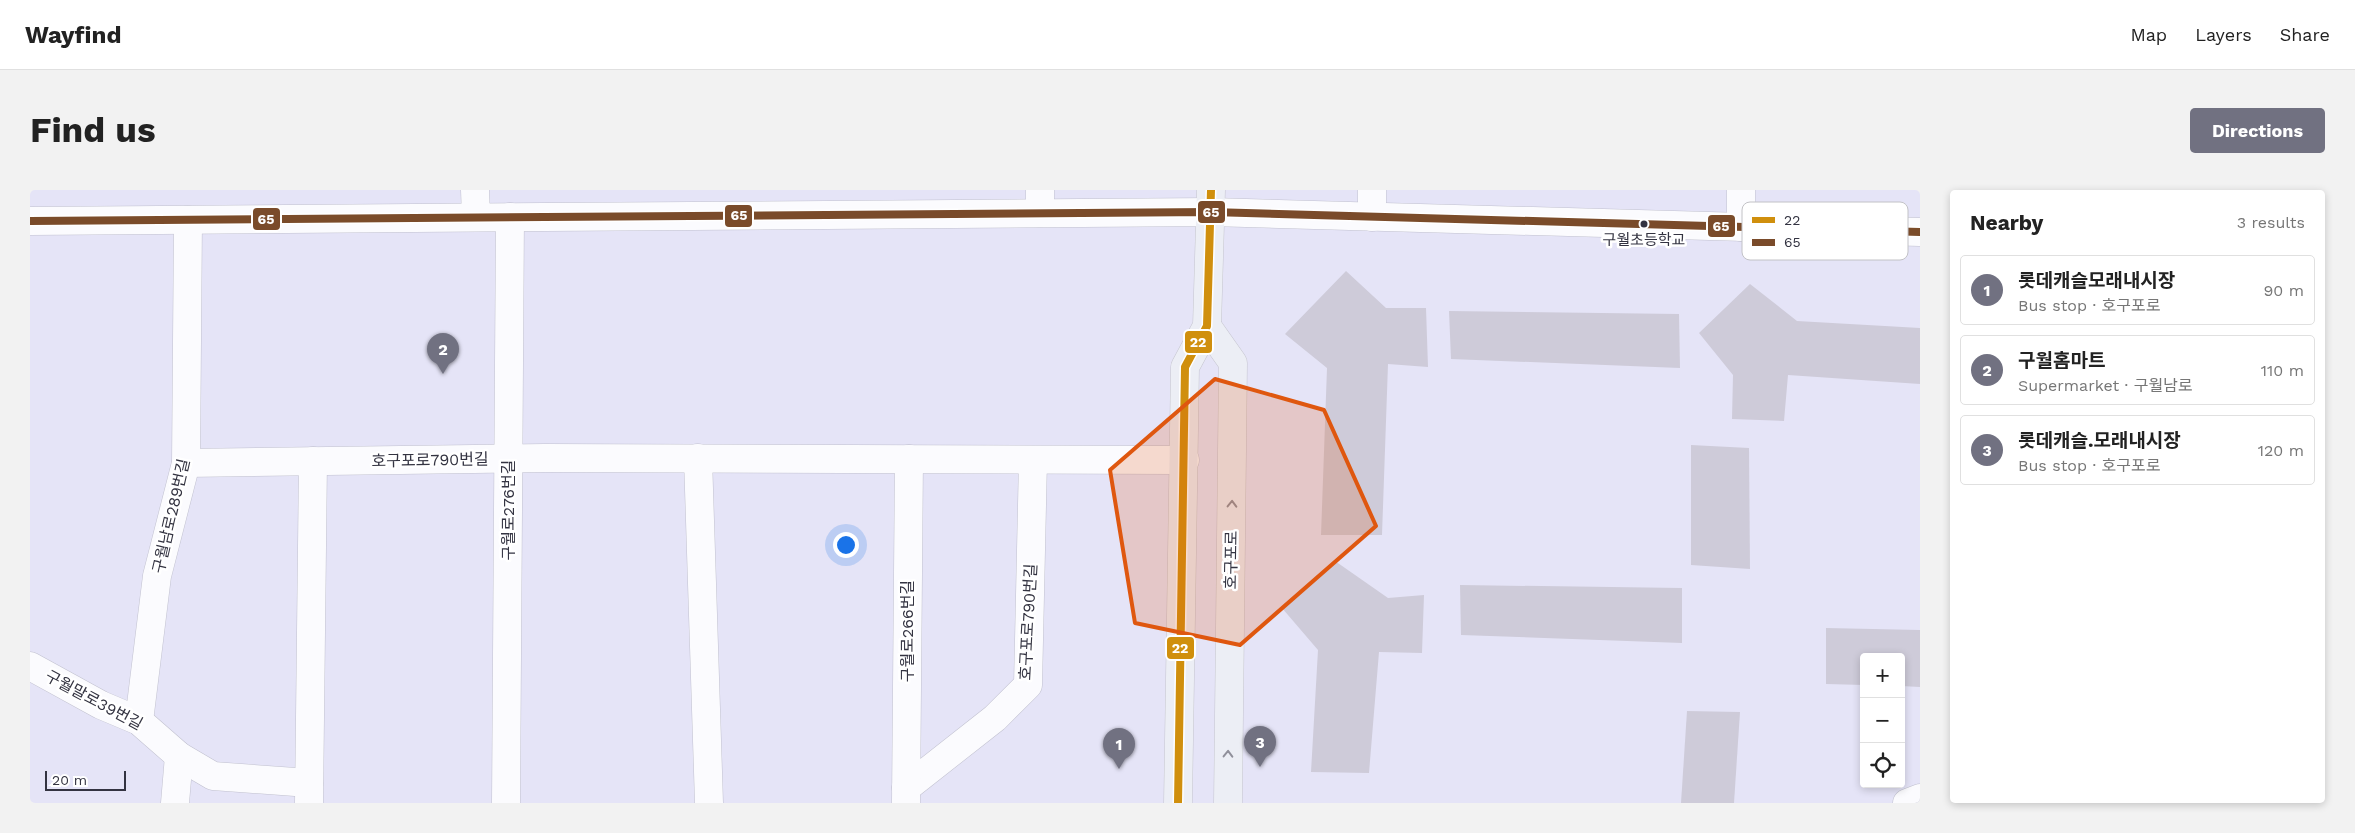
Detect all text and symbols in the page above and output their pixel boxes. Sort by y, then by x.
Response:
text: Wayfind [25,21,121,49]
text: Map [2130,24,2167,45]
text: Layers [2195,24,2252,45]
text: Share [2280,24,2330,45]
button: Directions [2190,108,2325,153]
text: Find us [30,109,156,151]
line badge: 65 [1197,200,1226,224]
legend [1742,202,1908,260]
line badge: 65 [724,204,753,228]
text: 65 [1203,204,1219,220]
line badge: 65 [252,207,281,231]
text: 65 [731,207,747,223]
text: Nearby [1970,210,2043,235]
text: 65 [258,211,274,227]
text: 22 [1784,212,1800,228]
text: 3 results [2237,213,2305,232]
line badge: 65 [1707,214,1736,238]
text: 65 [1713,218,1729,234]
marker: 구월초등학교 [1639,219,1649,229]
place label: 구월초등학교 [1603,231,1685,249]
text: 65 [1784,234,1801,250]
text: 롯데캐슬모래내시장 [2018,269,2175,292]
text: 1 [1984,281,1990,300]
text: 90 m [2263,281,2304,300]
text: Bus stop · 호구포로 [2018,296,2160,315]
line badge: 22 [1184,330,1213,354]
pin: 2 [427,333,459,374]
text: 22 [1190,334,1206,350]
text: 구월홈마트 [2018,349,2105,372]
text: 2 [1982,361,1992,380]
text: 110 m [2261,361,2304,380]
text: Supermarket · 구월남로 [2018,376,2193,395]
text: 롯데캐슬.모래내시장 [2018,429,2181,452]
text: 3 [1982,441,1992,460]
text: 120 m [2258,441,2304,460]
street label: 호구포로790번길 [371,449,489,471]
text: Bus stop · 호구포로 [2018,456,2160,475]
street label: 구월남로289번길 [149,457,193,575]
street label: 구월로276번길 [499,460,518,561]
one-way arrow [1226,500,1237,508]
street label: 호구포로 [1221,530,1241,590]
your location [833,532,859,558]
street label: 호구포로790번길 [1015,563,1041,681]
street label: 구월로266번길 [898,580,917,682]
line badge: 22 [1166,636,1195,660]
text: 22 [1172,640,1188,656]
map controls [1860,653,1905,788]
button: + [1860,653,1905,698]
street label: 구월말로39번길 [42,666,146,734]
button: − [1860,698,1905,743]
pin: 3 [1244,726,1276,767]
pin: 1 [1103,728,1135,769]
button: locate [1860,743,1905,788]
one-way arrow [1223,750,1233,758]
scale bar [45,768,126,791]
text: 20 m [52,772,87,788]

